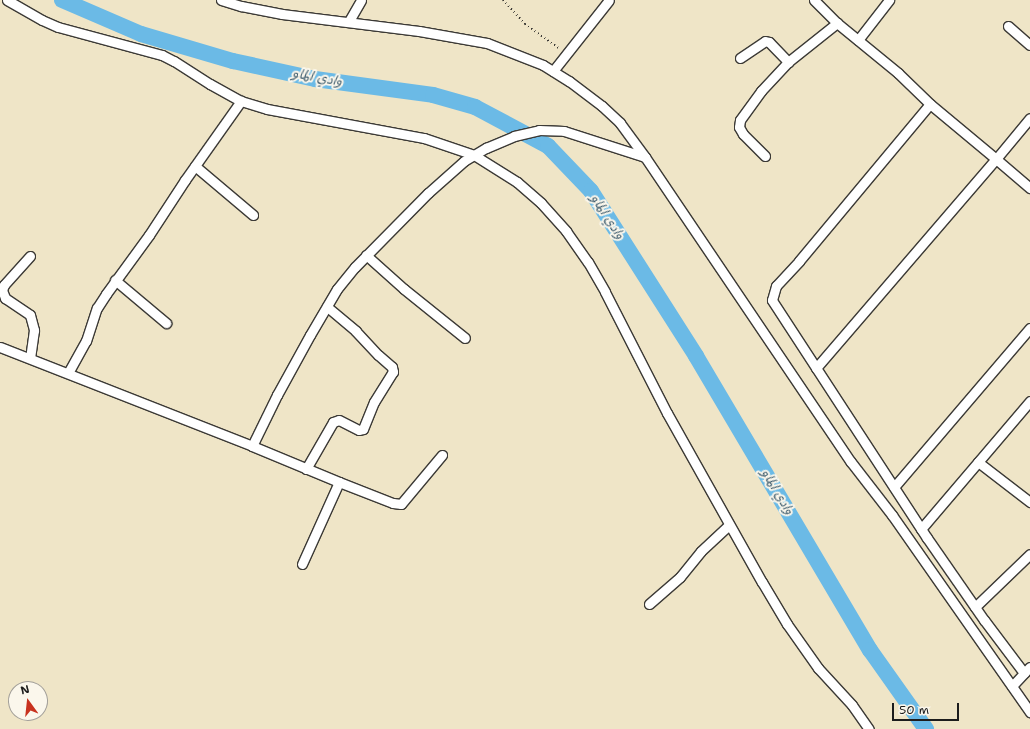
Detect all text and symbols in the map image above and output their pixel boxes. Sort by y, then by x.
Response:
water label: وادي الماو [291,66,343,90]
water label: وادي الماو [587,192,627,242]
water label: وادي الماو [757,466,797,518]
north arrow [8,681,48,721]
text: N [19,682,31,698]
scale bar [894,695,961,721]
text: 50 m [899,702,929,718]

